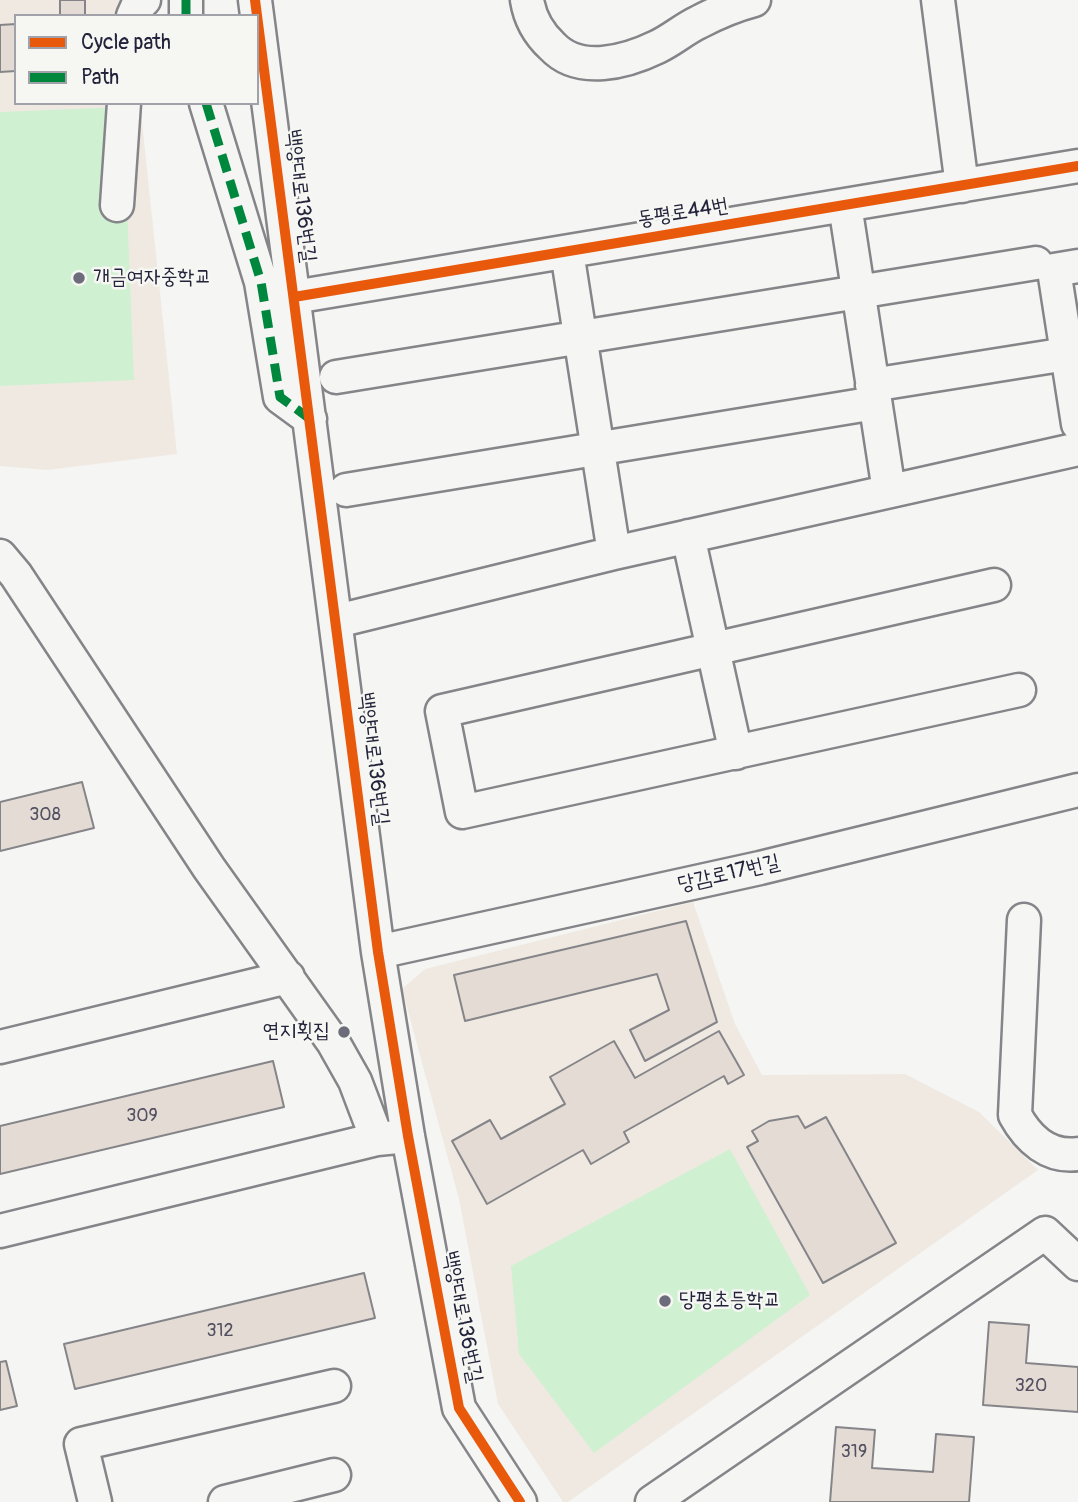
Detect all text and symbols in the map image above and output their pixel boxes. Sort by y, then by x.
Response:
legend [14,14,259,105]
text: Cycle path [81,29,171,56]
text: Path [81,64,119,91]
street label: 백양대로136번길 [279,128,321,264]
street label: 동평로44번 [636,193,730,233]
place label: 개금여자중학교 [93,265,211,291]
marker: 개금여자중학교 [71,270,87,286]
street label: 백양대로136번길 [352,691,394,827]
house number: 308 [29,804,61,826]
street label: 당감로17번길 [676,850,782,898]
place label: 연지횟집 [262,1019,330,1045]
marker: 연지횟집 [336,1024,352,1040]
house number: 309 [126,1105,158,1127]
street label: 백양대로136번길 [437,1249,487,1385]
place label: 당평초등학교 [679,1288,780,1314]
marker: 당평초등학교 [657,1293,673,1309]
house number: 312 [206,1320,234,1342]
house number: 320 [1015,1375,1047,1397]
house number: 319 [841,1441,867,1463]

